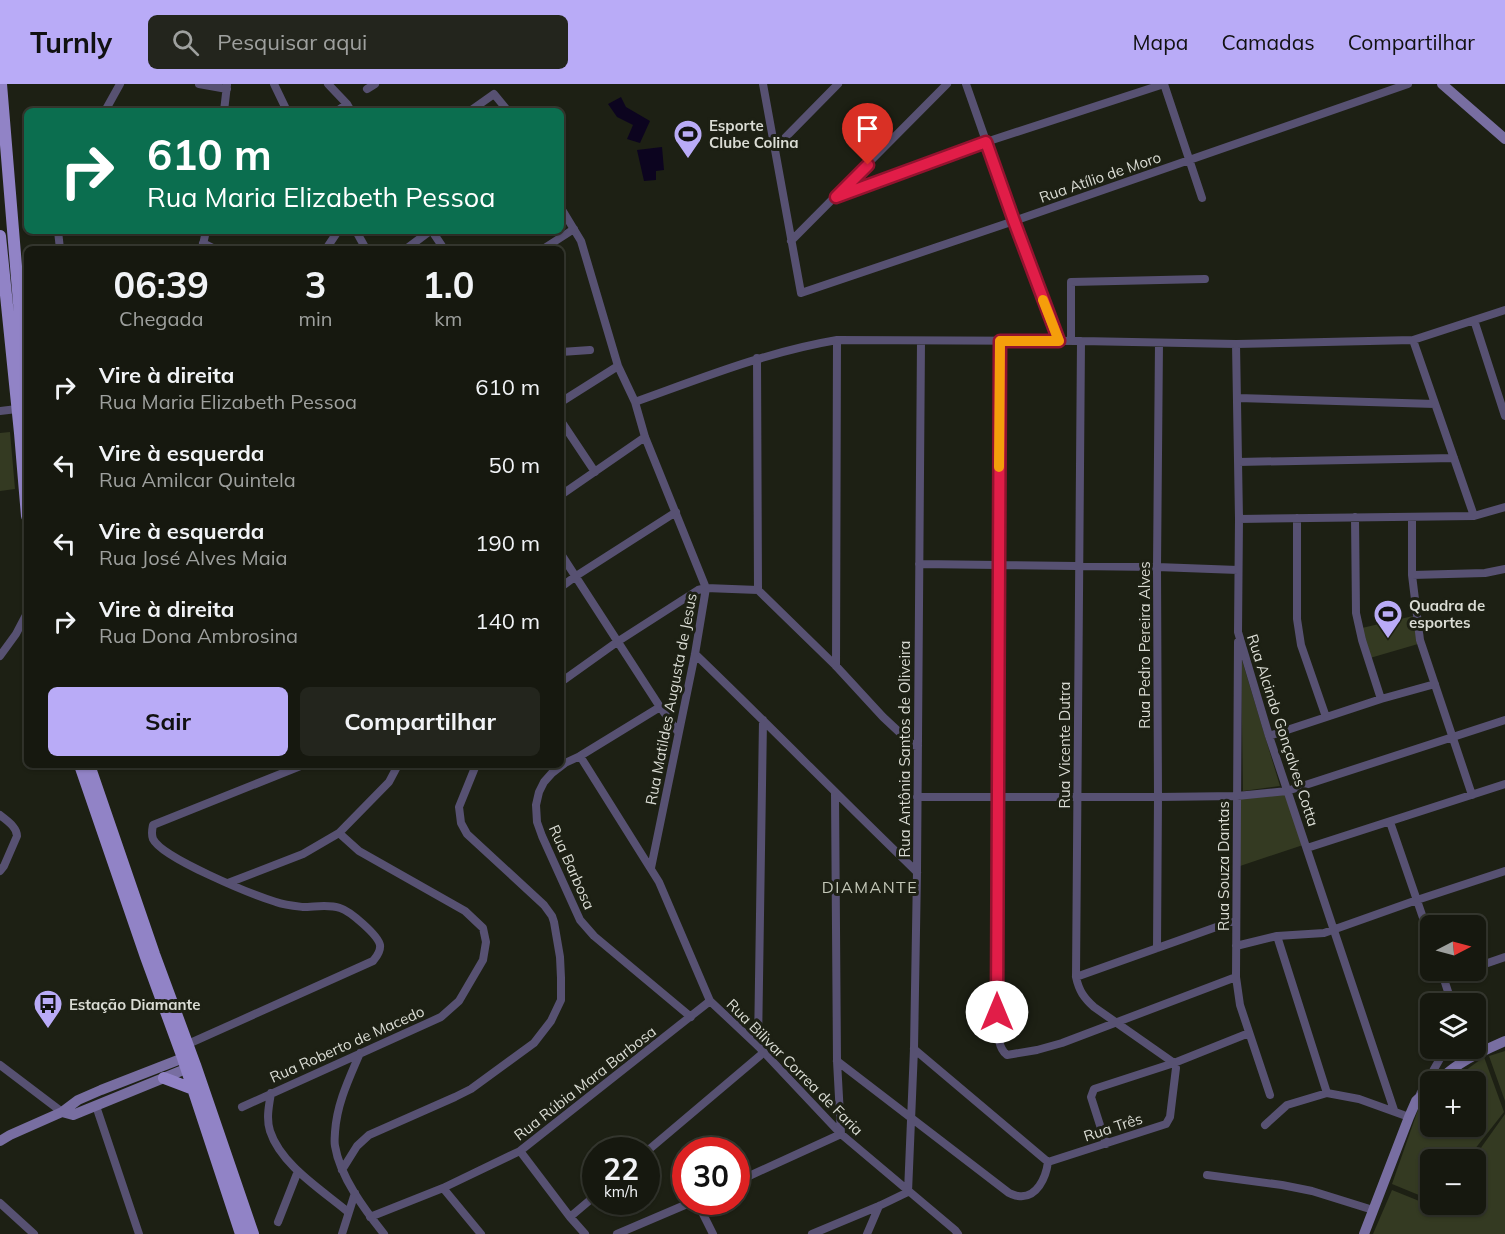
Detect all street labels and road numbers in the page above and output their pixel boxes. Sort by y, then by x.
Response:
street label: Rua Atílio de Moro [1036,147,1164,207]
street label: Rua Pedro Pereira Alves [1135,561,1154,729]
street label: Rua Matildes Augusta de Jesus [641,591,701,807]
street label: Rua Alcindo Gonçalves Cotta [1243,631,1323,829]
street label: Rua Antônia Santos de Oliveira [895,641,914,857]
street label: Rua Vicente Dutra [1055,682,1074,808]
street label: Rua Souza Dantas [1214,801,1233,931]
street label: Rua Barbosa [545,822,599,912]
street label: Rua Bilivar Correa de Faria [723,995,867,1139]
street label: Rua Roberto de Macedo [267,1001,427,1087]
street label: Rua Rúbia Mara Barbosa [510,1022,660,1144]
street label: Rua Três [1081,1109,1145,1145]

